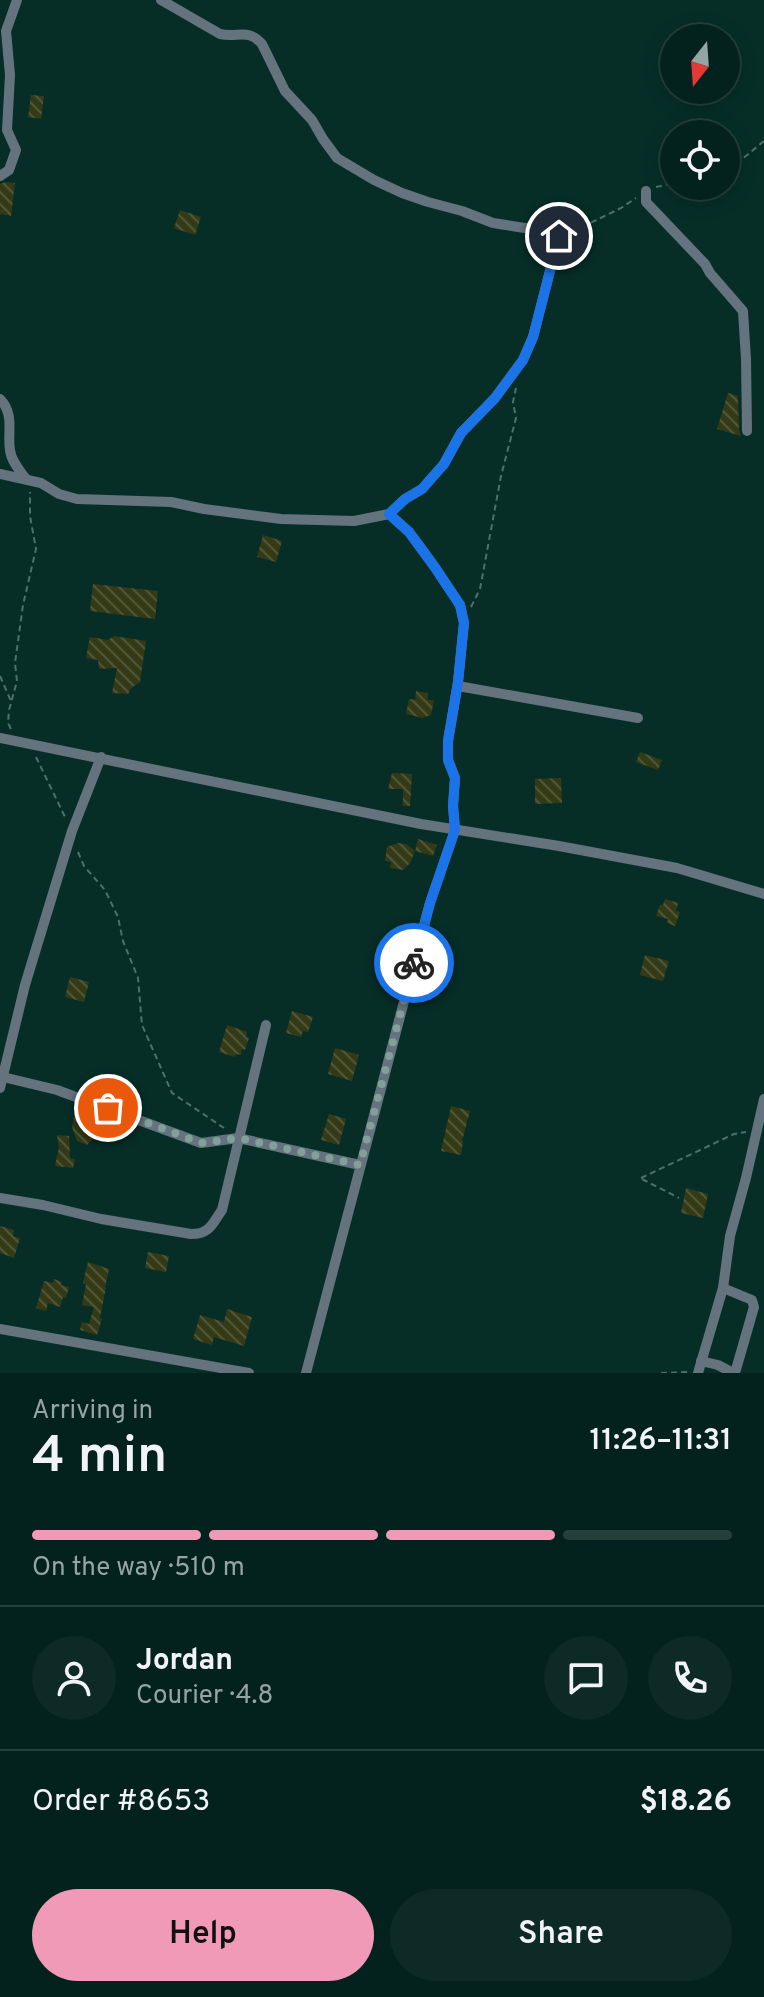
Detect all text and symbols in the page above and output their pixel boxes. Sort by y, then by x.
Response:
north arrow [660,24,740,104]
map controls [660,24,740,200]
button: locate [660,120,740,200]
pin [525,202,593,270]
icon: home [537,214,581,258]
courier [374,923,454,1003]
icon: bike [392,941,436,985]
pin [74,1074,142,1142]
icon: bag [86,1086,130,1130]
text: Arriving in [32,1395,153,1428]
text: 11:26–11:31 [589,1423,732,1460]
text: 4 min [32,1425,167,1491]
text: On the way · 510 m [32,1552,245,1585]
button: person [32,1636,116,1720]
button: chat [544,1636,628,1720]
button: phone [648,1636,732,1720]
text: Jordan [136,1643,233,1680]
text: Courier · 4.8 [136,1680,273,1713]
text: Order #8653 [32,1784,210,1821]
text: $18.26 [640,1784,732,1821]
button: Help [32,1889,374,1981]
button: Share [390,1889,732,1981]

